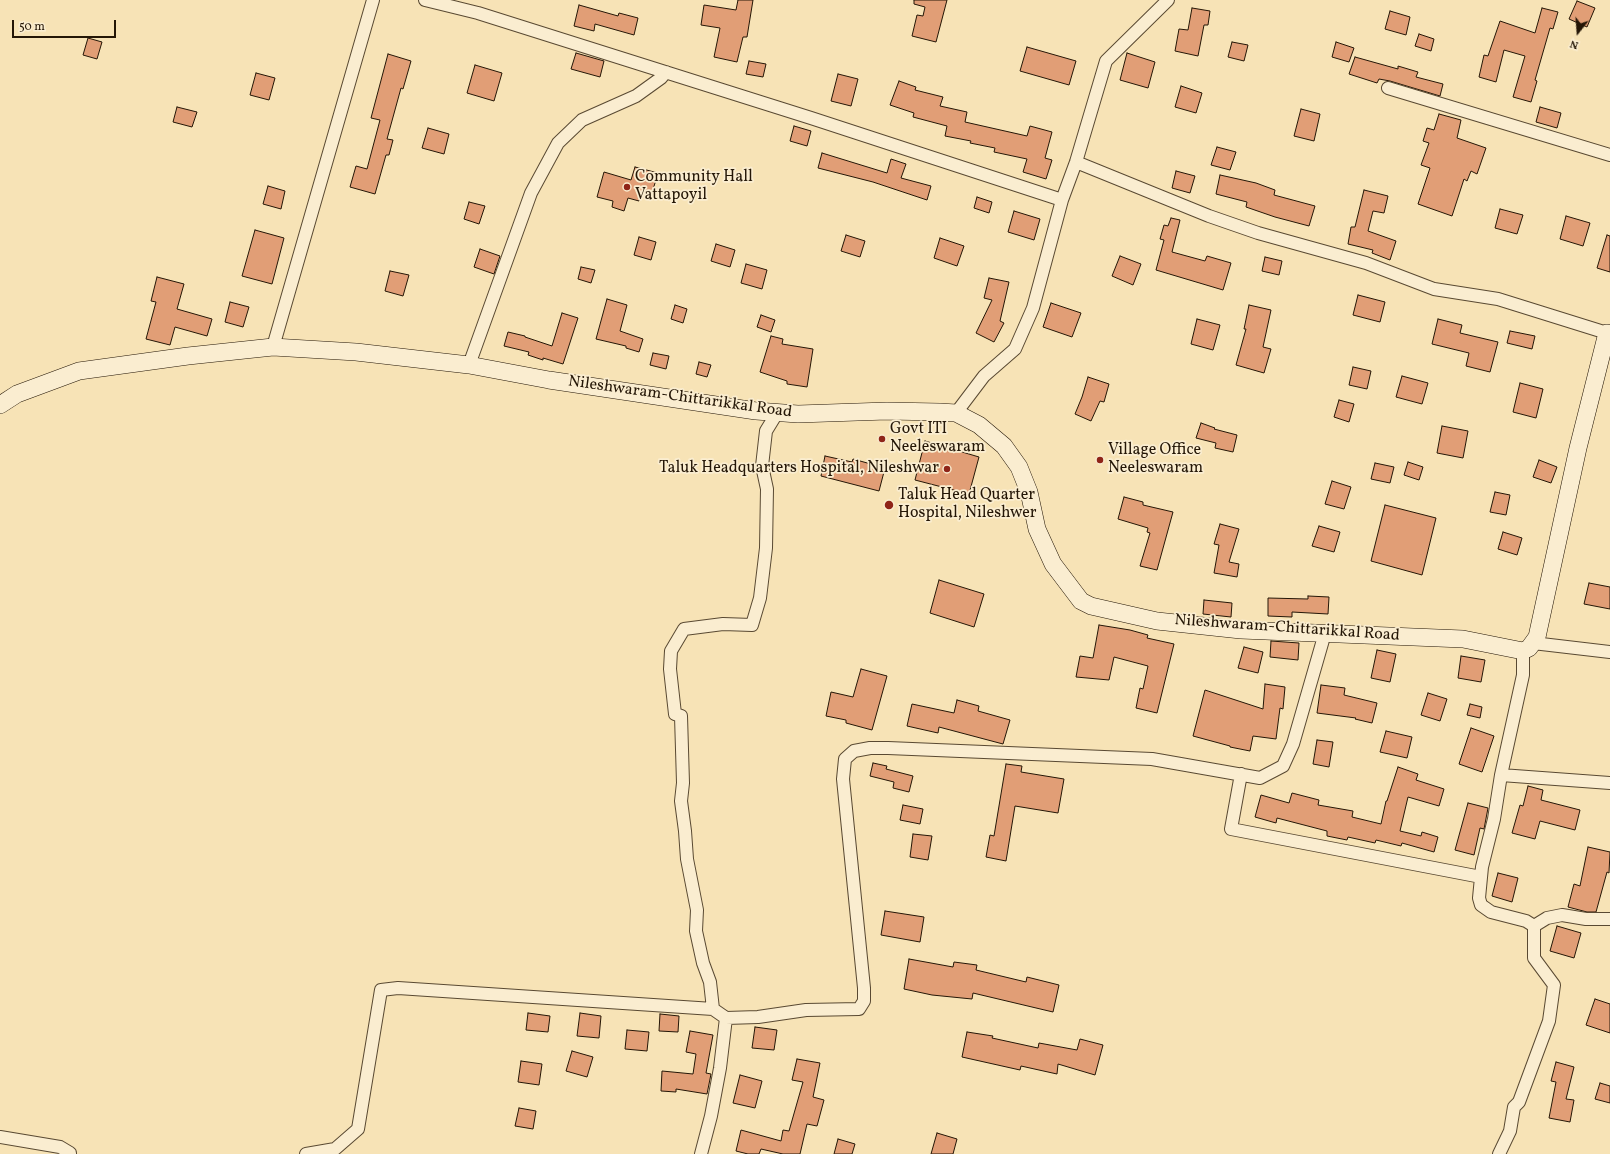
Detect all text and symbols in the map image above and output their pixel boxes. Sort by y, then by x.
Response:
scale bar [14,12,118,38]
north arrow [1558,12,1598,52]
text: 50 m [19,19,45,35]
text: N [1568,36,1580,52]
place label: Community Hall Vattapoyil [635,168,753,206]
marker: Community Hall Vattapoyil [622,182,632,192]
street label: Nileshwaram-Chittarikkal Road [567,373,793,423]
place label: Govt ITI Neeleswaram [890,420,985,458]
marker: Govt ITI Neeleswaram [877,434,887,444]
place label: Village Office Neeleswaram [1108,441,1203,479]
marker: Village Office Neeleswaram [1095,455,1105,465]
place label: Taluk Headquarters Hospital, Nileshwar [659,459,939,479]
marker: Taluk Headquarters Hospital, Nileshwar [942,464,952,474]
place label: Taluk Head Quarter Hospital, Nileshwer [898,486,1036,524]
marker: Taluk Head Quarter Hospital, Nileshwer [883,499,895,511]
street label: Nileshwaram-Chittarikkal Road [1174,612,1400,646]

